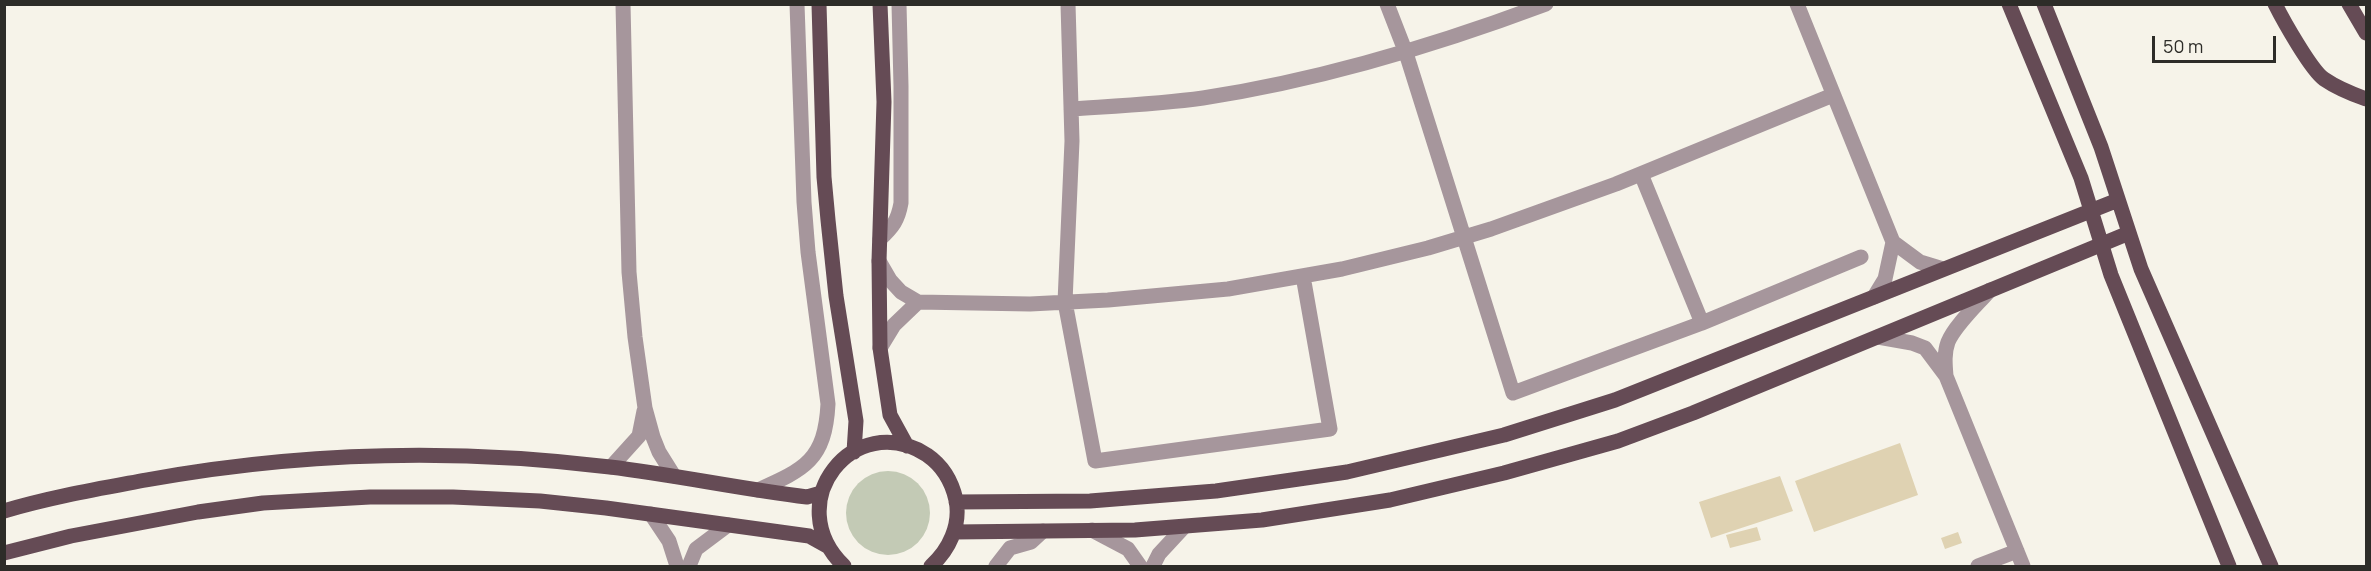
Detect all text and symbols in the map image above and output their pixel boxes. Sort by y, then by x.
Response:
scale bar [2155,24,2280,62]
text: 50 m [2163,34,2203,58]

